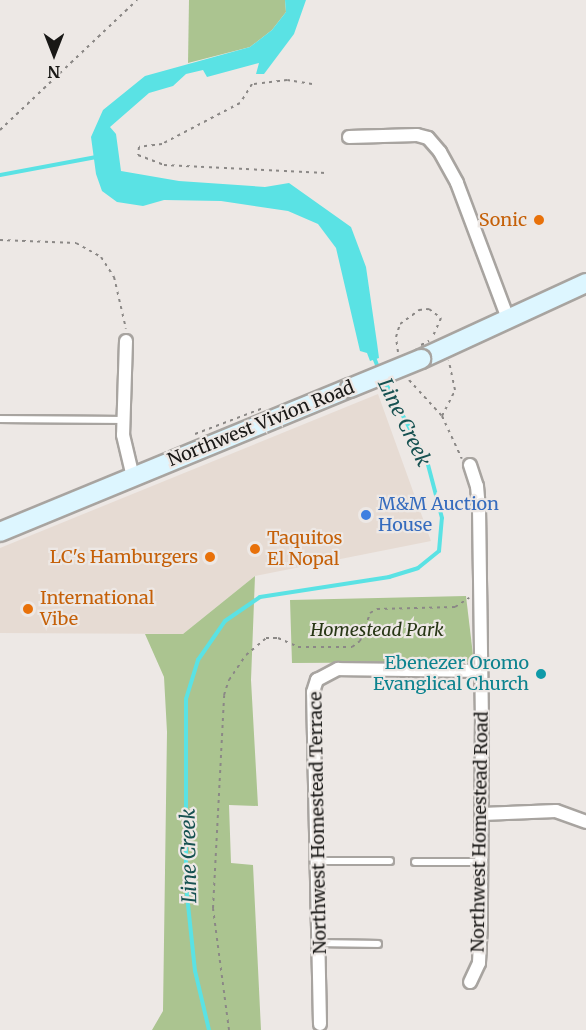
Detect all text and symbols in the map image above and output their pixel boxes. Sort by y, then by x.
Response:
north arrow [24,24,84,84]
text: N [48,62,60,82]
place label: Sonic [479,209,527,231]
marker: Sonic [532,213,546,227]
water label: Line Creek [374,374,436,470]
street label: Northwest Vivion Road [165,377,357,471]
place label: M&M Auction House [378,494,499,536]
marker: M&M Auction House [359,508,373,522]
place label: Taquitos El Nopal [267,528,342,570]
marker: Taquitos El Nopal [248,542,262,556]
place label: LC's Hamburgers [50,546,198,568]
marker: LC's Hamburgers [203,550,217,564]
place label: International Vibe [40,588,154,630]
marker: International Vibe [21,602,35,616]
park label: Homestead Park [310,619,444,641]
place label: Ebenezer Oromo Evanglical Church [373,653,529,696]
marker: Ebenezer Oromo Evanglical Church [534,667,548,681]
street label: Northwest Homestead Terrace [305,691,331,955]
street label: Northwest Homestead Road [467,711,493,953]
water label: Line Creek [175,809,201,903]

